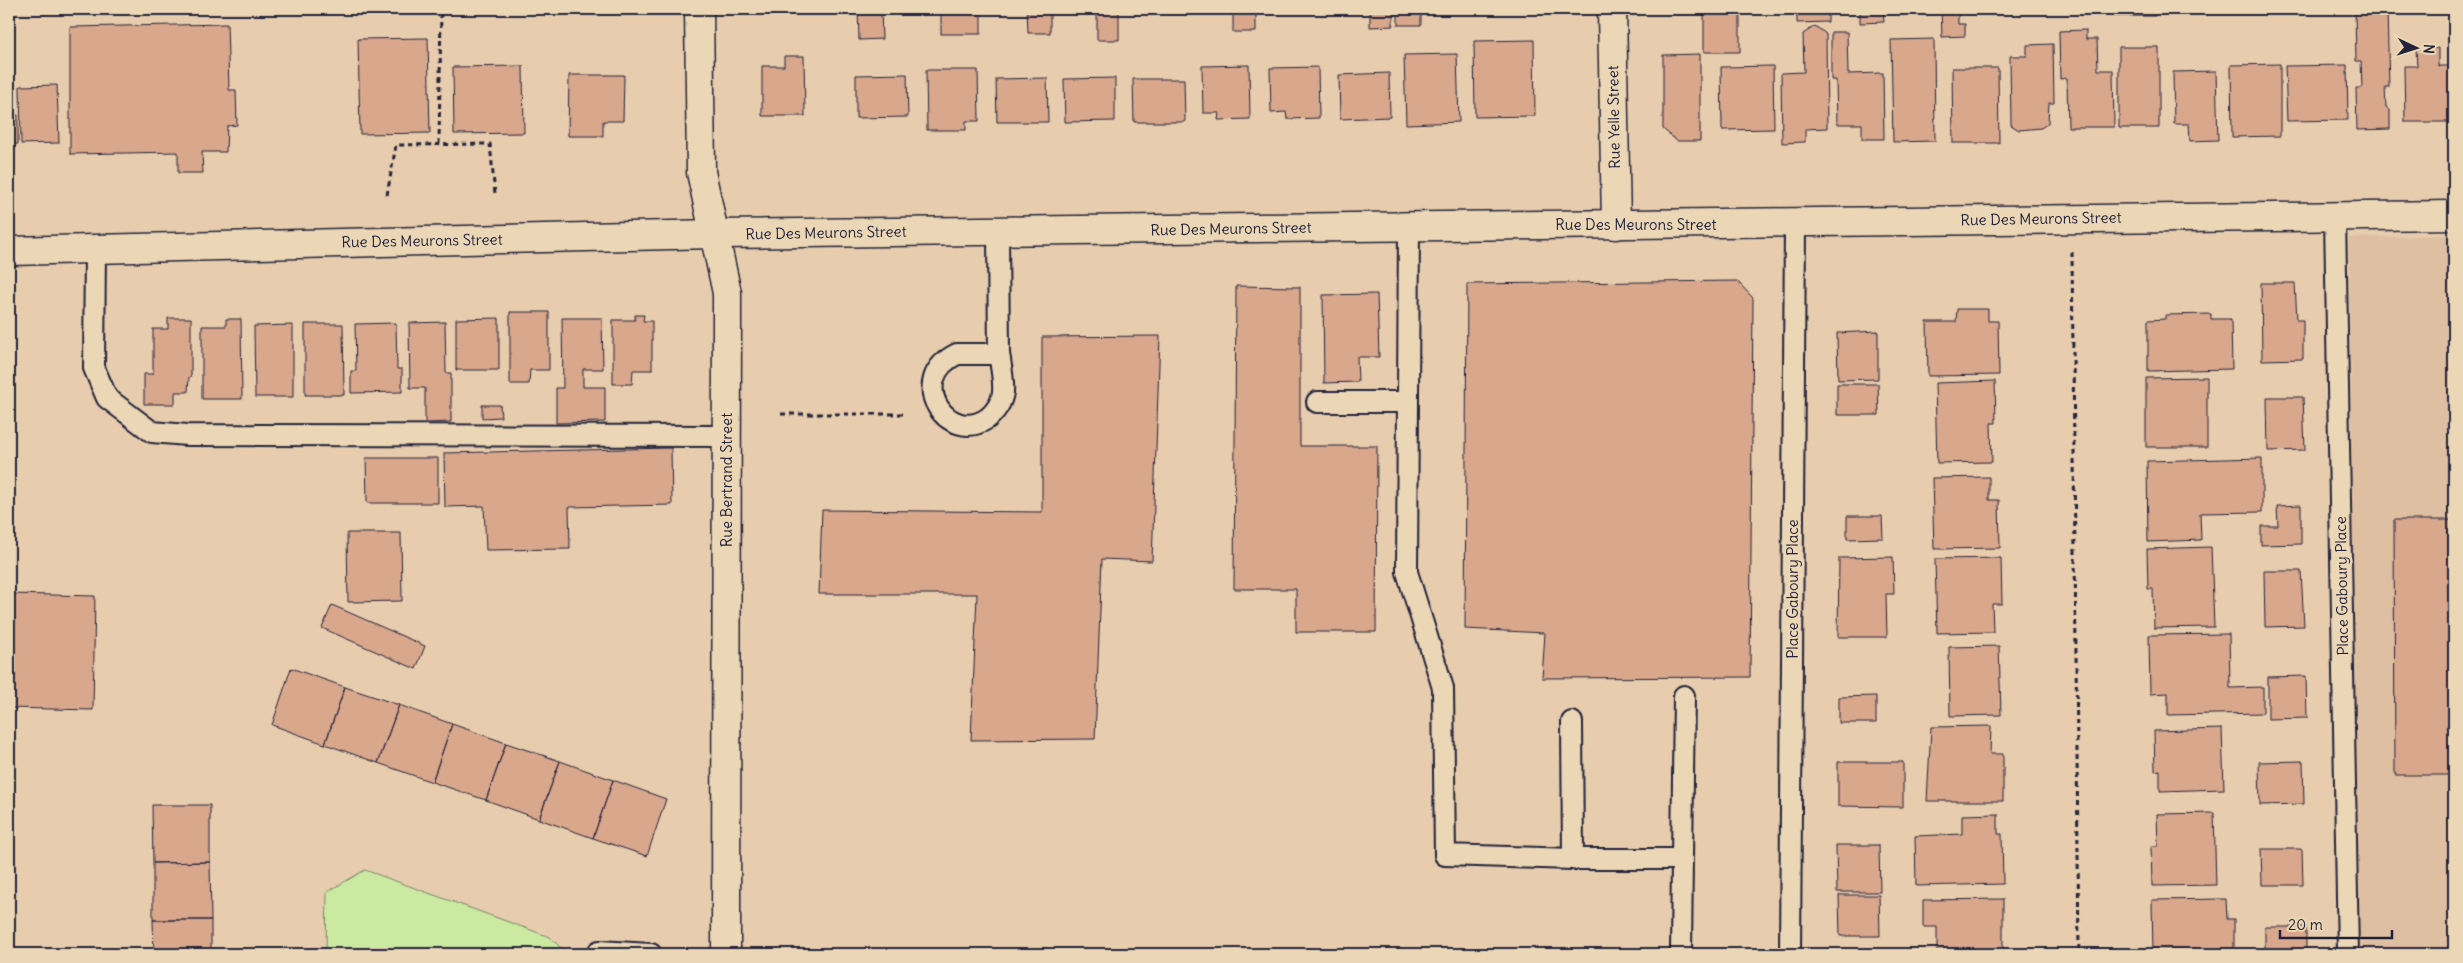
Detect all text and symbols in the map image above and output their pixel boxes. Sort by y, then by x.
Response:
north arrow [2390,22,2440,72]
text: N [2420,43,2438,54]
street label: Rue Yelle Street [1603,65,1624,169]
street label: Rue Des Meurons Street [1960,208,2122,229]
street label: Rue Des Meurons Street [1555,215,1717,234]
street label: Rue Des Meurons Street [1150,218,1312,239]
street label: Rue Des Meurons Street [745,222,907,243]
street label: Rue Des Meurons Street [341,230,503,251]
street label: Rue Bertrand Street [717,413,736,547]
street label: Place Gaboury Place [2331,516,2352,656]
street label: Place Gaboury Place [1783,519,1802,659]
scale bar [2280,908,2393,940]
text: 20 m [2288,915,2323,934]

